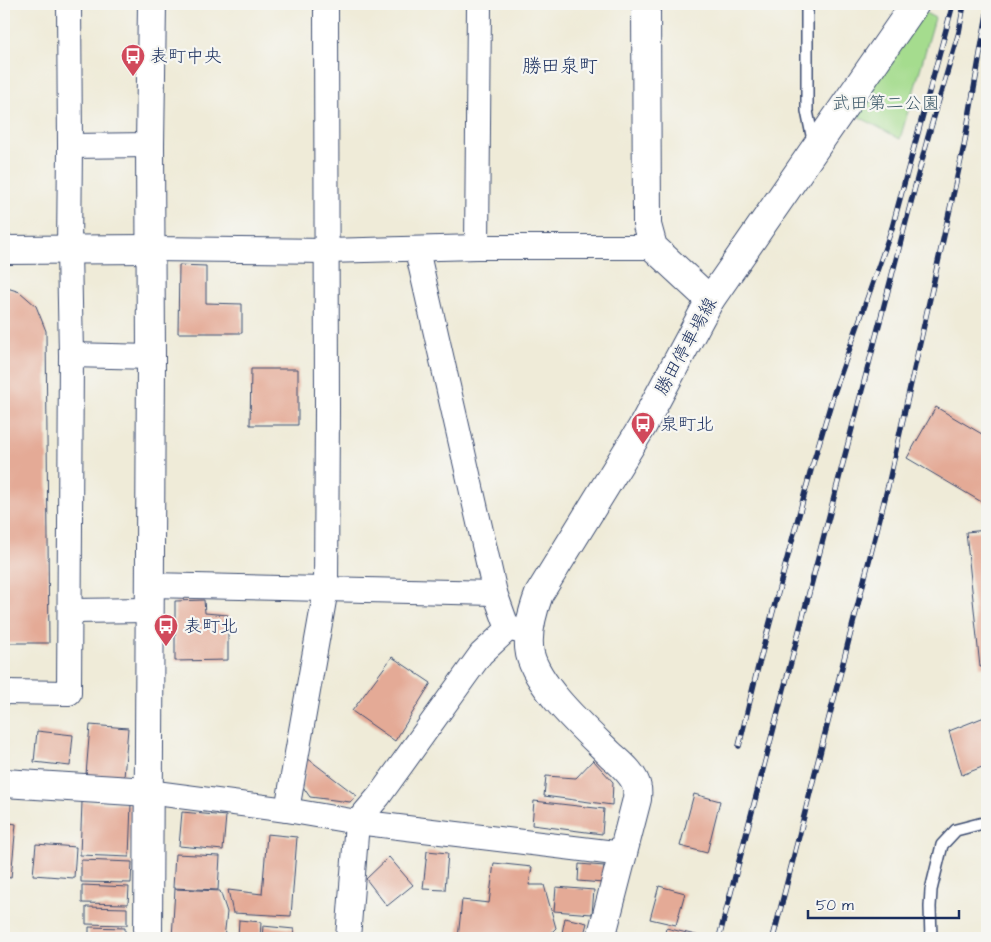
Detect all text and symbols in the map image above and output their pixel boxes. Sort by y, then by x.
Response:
bus stop icon: 表町中央 [120,43,146,77]
place label: 表町中央 [150,44,222,69]
district label: 勝田泉町 [522,53,598,80]
park label: 武田第二公園 [832,91,940,116]
street label: 勝田停車場線 [649,293,723,399]
bus stop icon: 泉町北 [630,411,656,445]
place label: 泉町北 [660,412,714,437]
bus stop icon: 表町北 [153,613,179,647]
place label: 表町北 [184,614,238,639]
scale bar [808,887,960,919]
text: 50 m [816,895,854,916]

